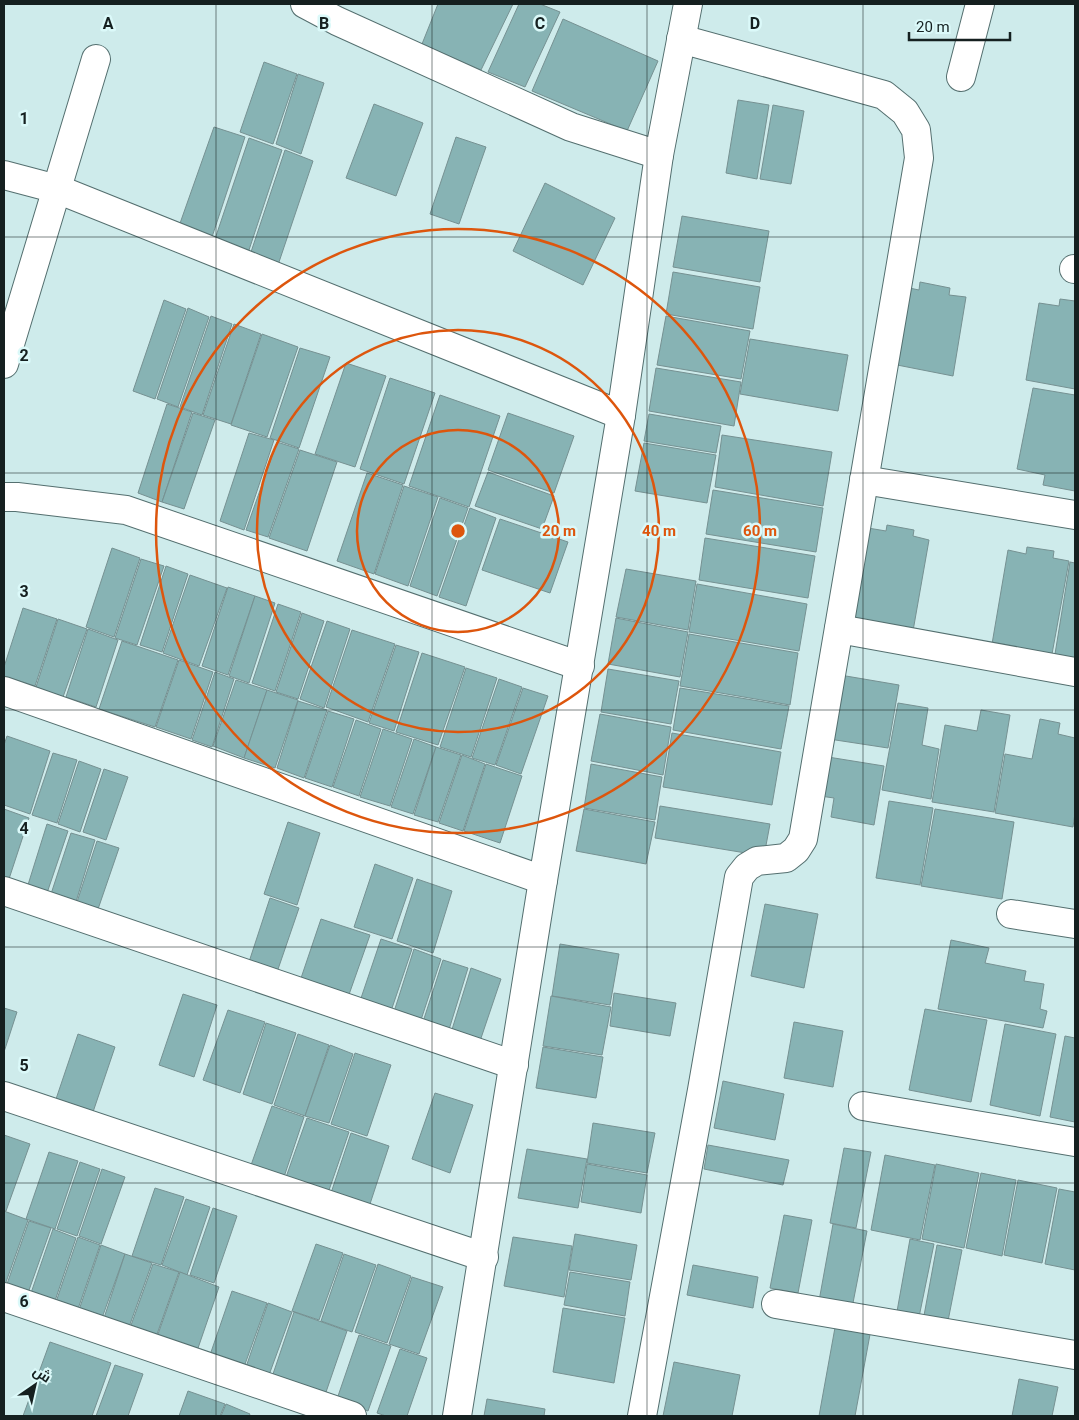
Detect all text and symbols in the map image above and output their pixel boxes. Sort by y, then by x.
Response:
scale bar [909,10,1010,42]
text: A [103,14,114,33]
text: B [319,14,329,33]
text: C [535,14,545,33]
text: D [750,14,760,33]
text: 20 m [916,18,950,36]
text: 1 [19,109,29,128]
text: 2 [19,346,29,365]
centre of rings [449,522,467,540]
text: 20 m [542,522,576,540]
text: 40 m [642,522,676,540]
text: 60 m [743,522,777,540]
text: 3 [19,582,29,601]
text: 4 [19,819,29,838]
text: 5 [19,1056,29,1075]
text: 6 [19,1292,29,1311]
north arrow [10,1360,60,1410]
text: ش [30,1363,54,1387]

